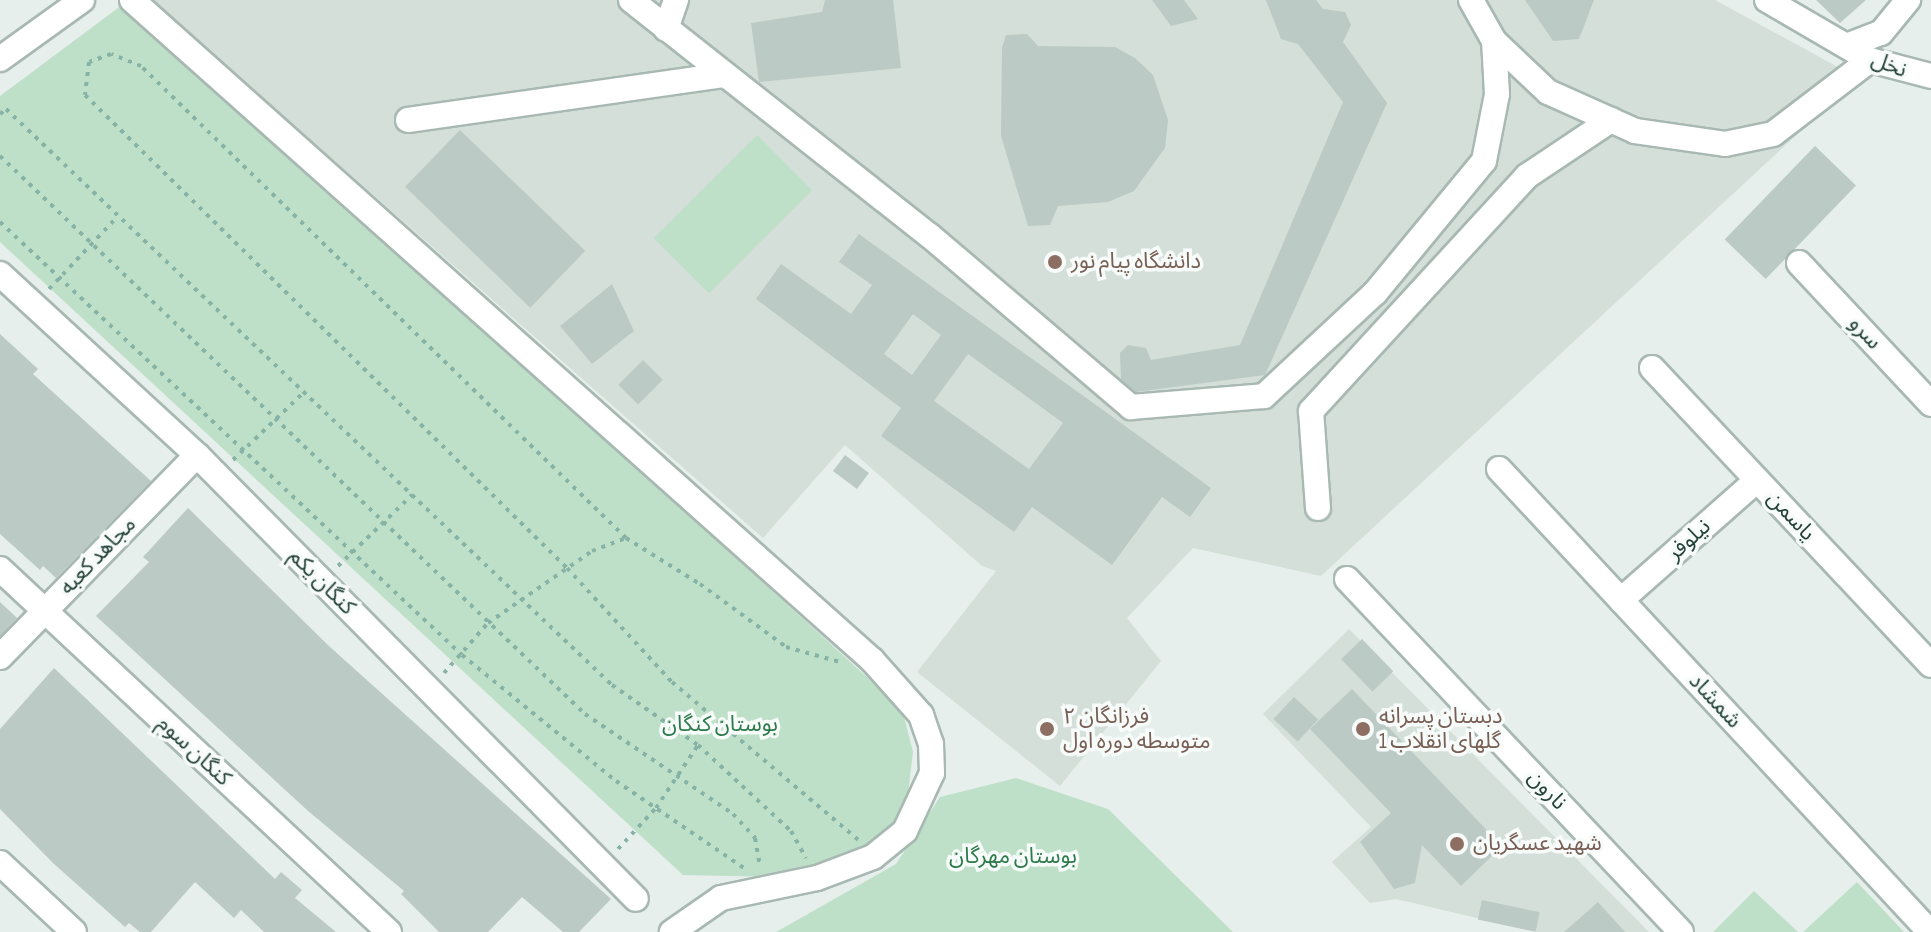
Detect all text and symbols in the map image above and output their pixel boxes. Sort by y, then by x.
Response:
street label: نخل [1867,46,1911,84]
place label: دانشگاه پیام نور [1071,249,1201,275]
marker: دانشگاه پیام نور [1046,253,1064,271]
street label: سرو [1843,311,1887,355]
street label: یاسمن [1761,485,1821,547]
street label: مجاهد کعبه [54,511,142,601]
street label: نیلوفر [1662,514,1716,566]
street label: کنگان یکم [283,543,361,621]
street label: شمشاد [1683,668,1747,734]
place label: فرزانگان ۲ متوسطه دوره اول [1063,703,1210,754]
place label: دبستان پسرانه گلهای انقلاب 1 [1379,703,1503,754]
street label: کنگان سوم [152,710,236,792]
park label: بوستان کنگان [662,712,778,738]
marker: فرزانگان ۲ متوسطه دوره اول [1038,720,1056,738]
marker: دبستان پسرانه گلهای انقلاب 1 [1354,720,1372,738]
street label: نارون [1522,764,1572,816]
place label: شهید عسگریان [1473,831,1602,857]
marker: شهید عسگریان [1448,835,1466,853]
park label: بوستان مهرگان [949,844,1077,870]

